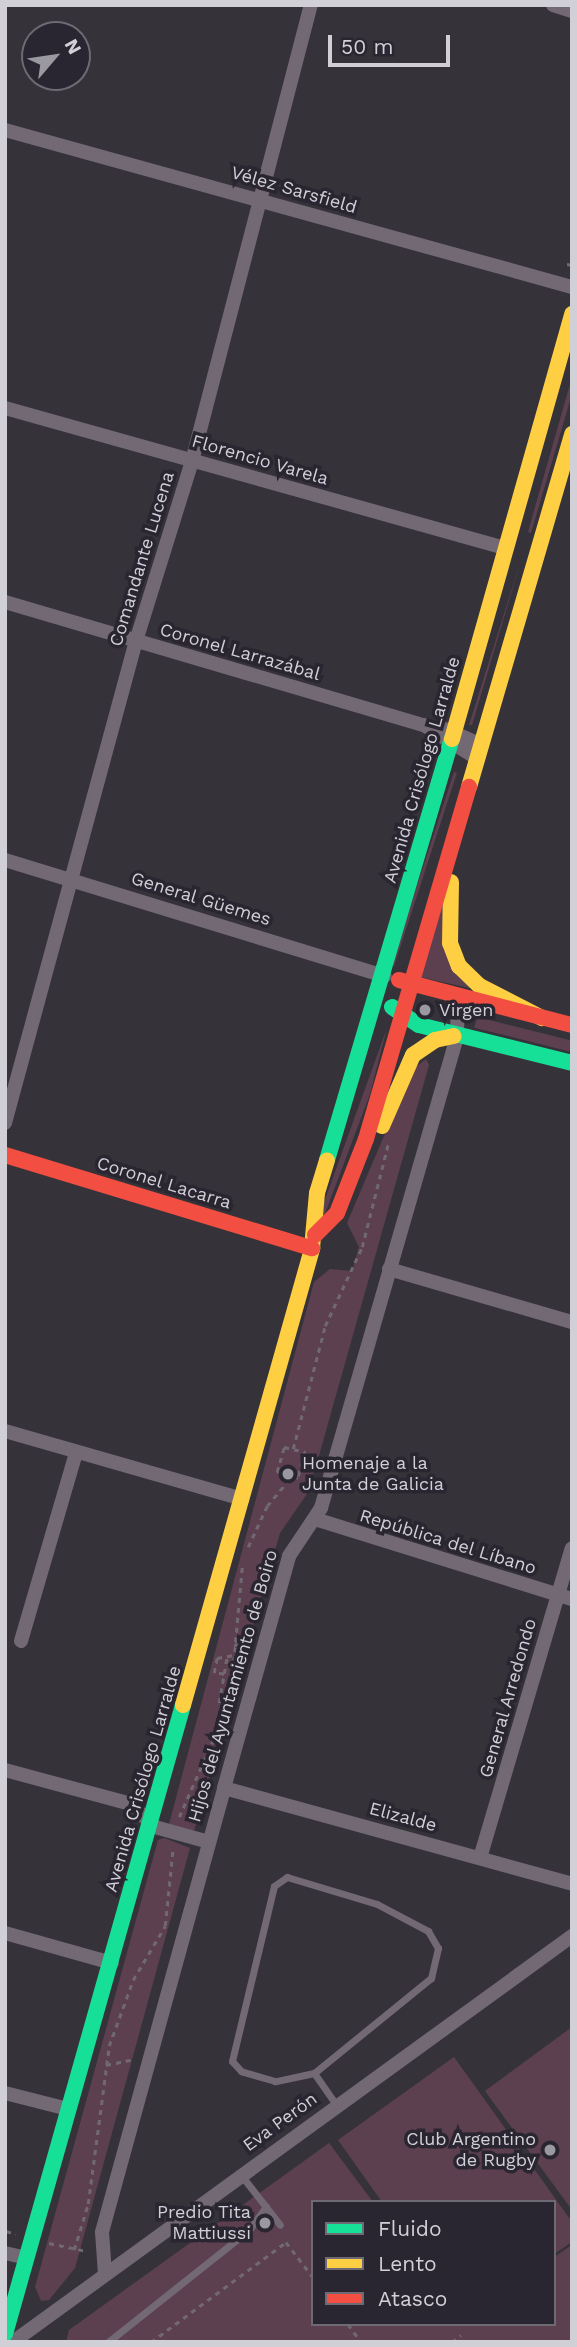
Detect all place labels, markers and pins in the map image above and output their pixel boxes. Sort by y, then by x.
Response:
place label: Virgen [439,999,493,1021]
marker: Virgen [417,1002,433,1018]
place label: Homenaje a la Junta de Galicia [302,1453,444,1496]
marker: Homenaje a la Junta de Galicia [280,1466,296,1482]
place label: Club Argentino de Rugby [406,2129,536,2172]
marker: Club Argentino de Rugby [542,2142,558,2158]
place label: Predio Tita Mattiussi [156,2202,251,2244]
marker: Predio Tita Mattiussi [257,2215,273,2231]

